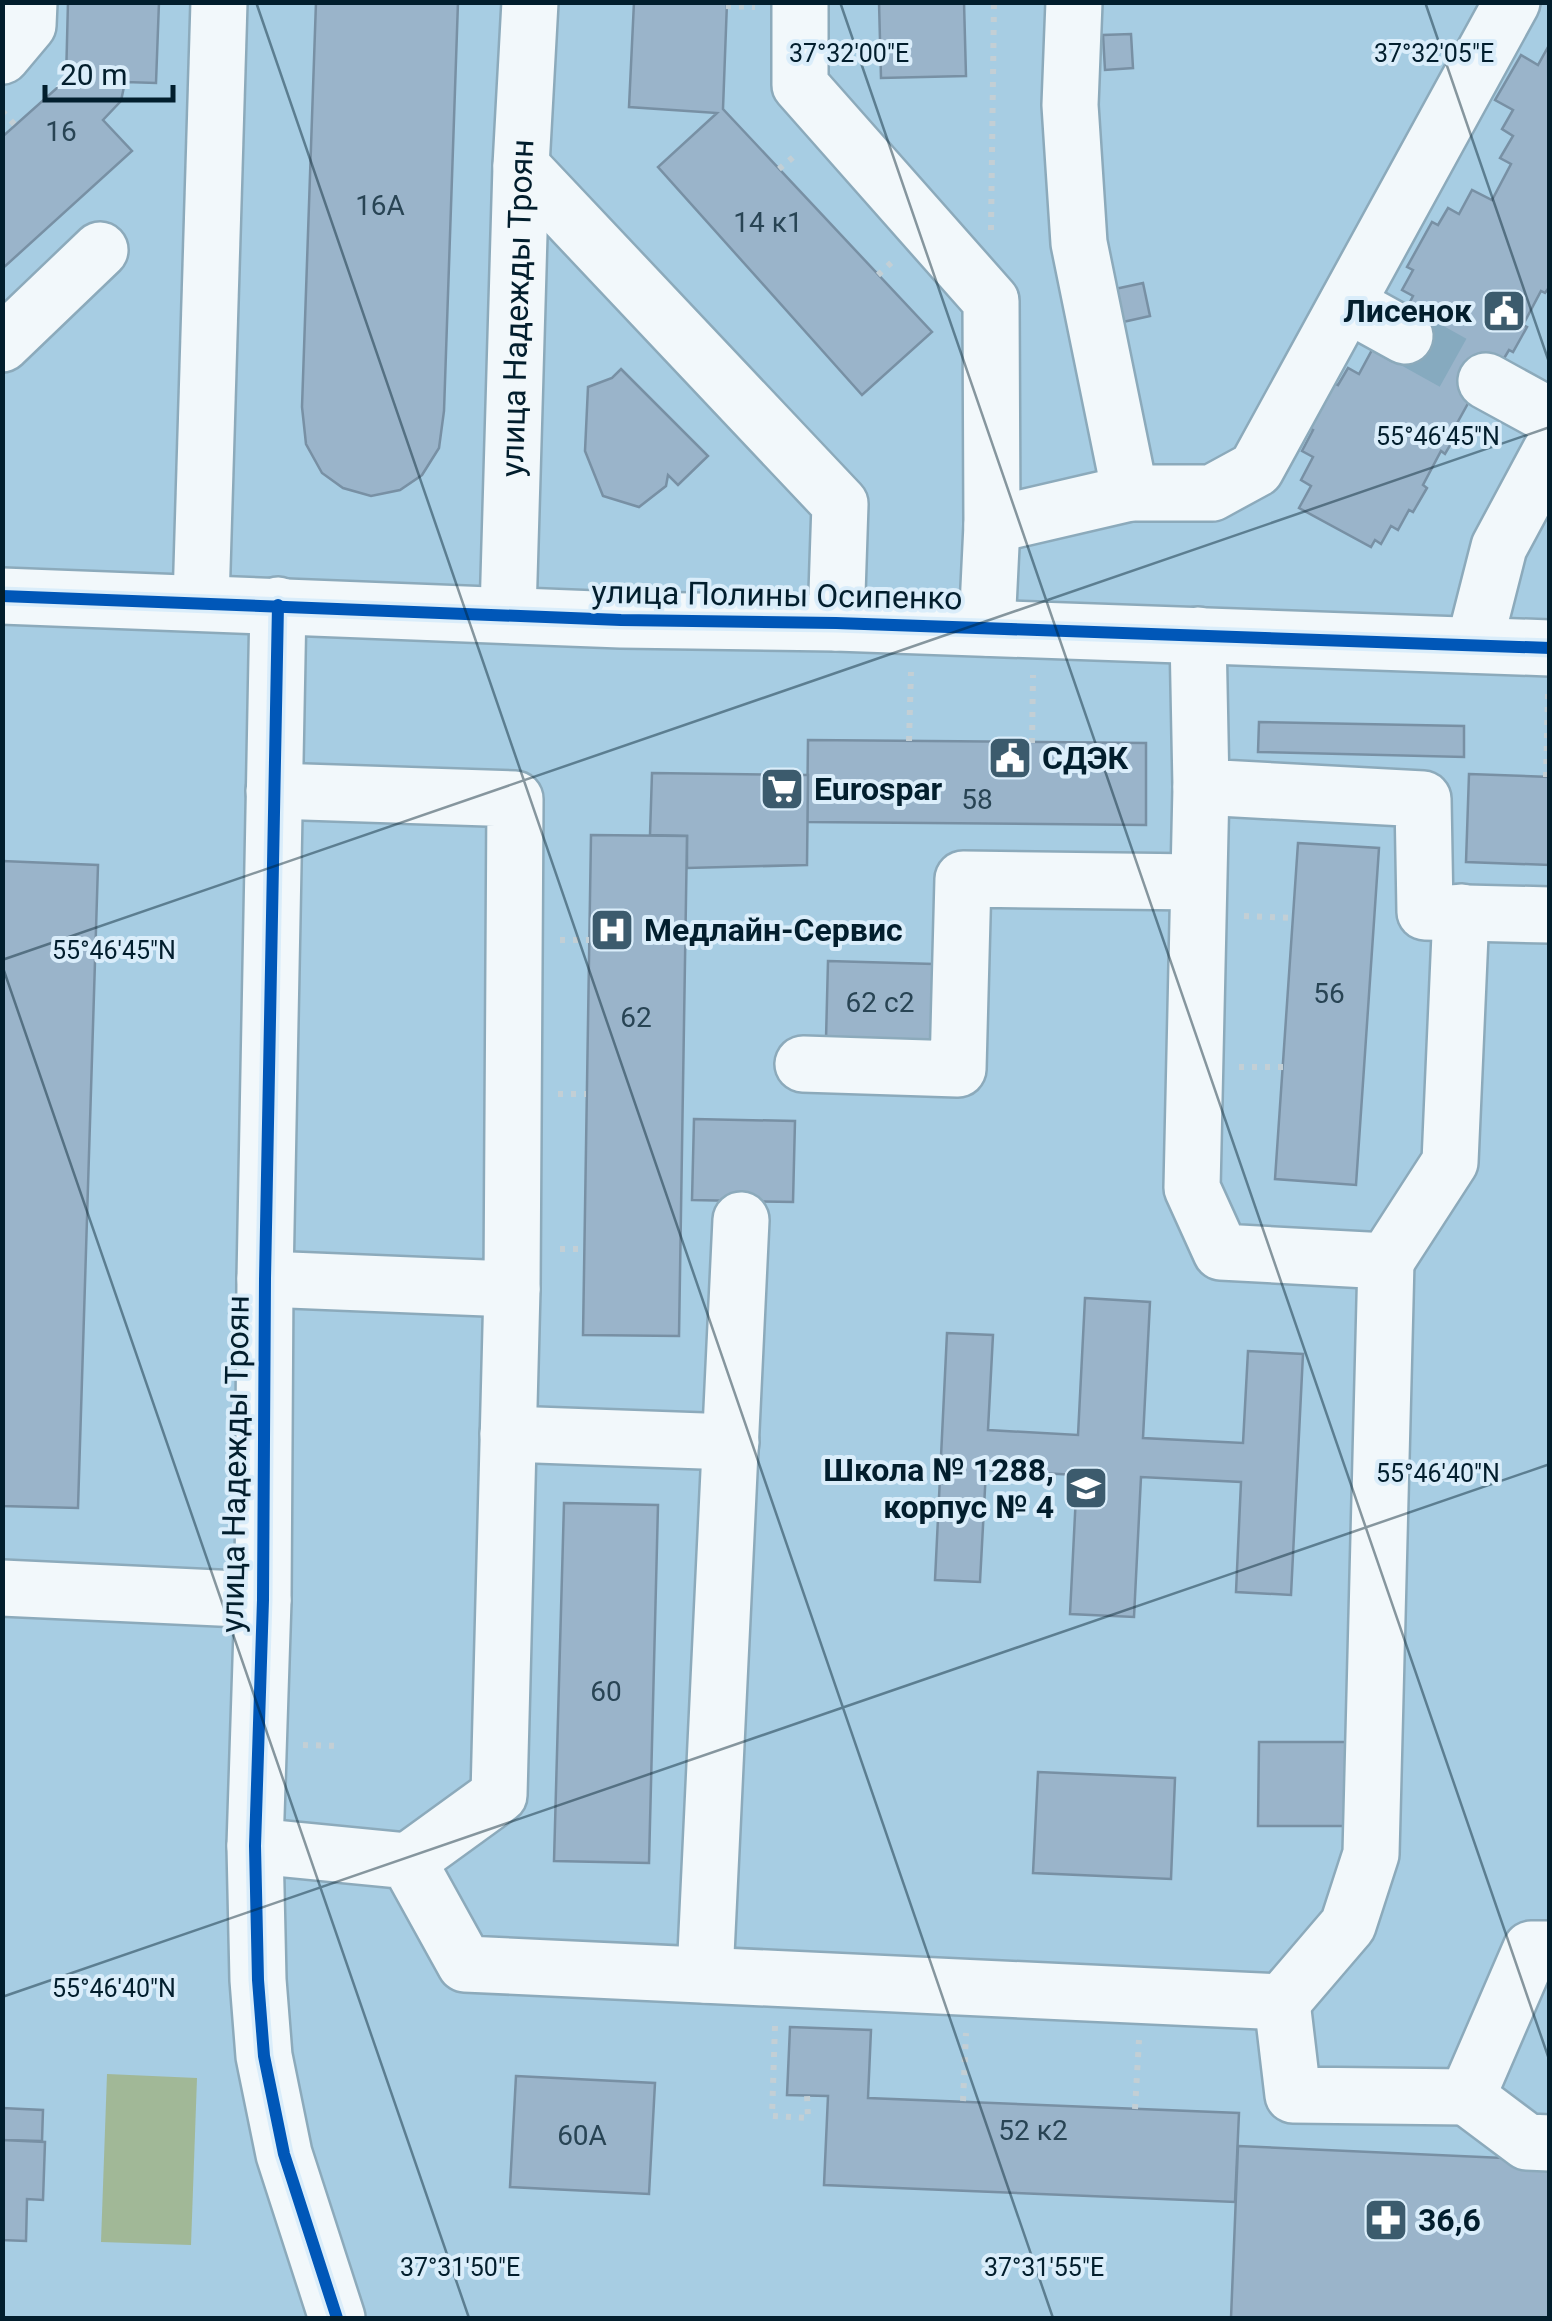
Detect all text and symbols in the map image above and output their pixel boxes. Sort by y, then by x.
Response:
text: 37°32'00"E [789,39,909,68]
text: 37°32'05"E [1374,39,1494,68]
scale bar [45,40,172,102]
text: 20 m [60,57,127,92]
house number: 16 [45,115,77,148]
street label: улица Надежды Троян [493,138,541,478]
house number: 16А [355,189,405,222]
house number: 14 к1 [733,206,803,239]
public building icon: Лисенок [1481,288,1527,334]
place label: Лисенок [1343,292,1473,330]
text: 55°46'45"N [1376,422,1500,451]
street label: улица Полины Осипенко [591,573,963,617]
public building icon: СДЭК [987,735,1033,781]
place label: СДЭК [1042,739,1129,777]
supermarket icon: Eurospar [759,766,805,812]
place label: Eurospar [814,770,943,808]
house number: 58 [961,783,993,816]
hospital icon: Медлайн-Сервис [589,907,635,953]
place label: Медлайн-Сервис [644,911,903,949]
text: 55°46'45"N [52,936,176,965]
house number: 56 [1313,977,1345,1010]
house number: 62 с2 [846,986,914,1019]
house number: 62 [620,1001,652,1034]
street label: улица Надежды Троян [213,1295,257,1633]
place label: Школа № 1288, корпус № 4 [823,1451,1054,1526]
text: 55°46'40"N [1376,1459,1500,1488]
school or university icon: Школа № 1288, корпус № 4 [1063,1465,1109,1511]
house number: 60 [590,1675,622,1708]
text: 55°46'40"N [52,1974,176,2003]
house number: 52 к2 [998,2114,1068,2147]
house number: 60А [557,2119,607,2152]
pharmacy icon: 36,6 [1363,2197,1409,2243]
place label: 36,6 [1418,2201,1481,2239]
text: 37°31'50"E [400,2253,520,2282]
text: 37°31'55"E [984,2253,1104,2282]

